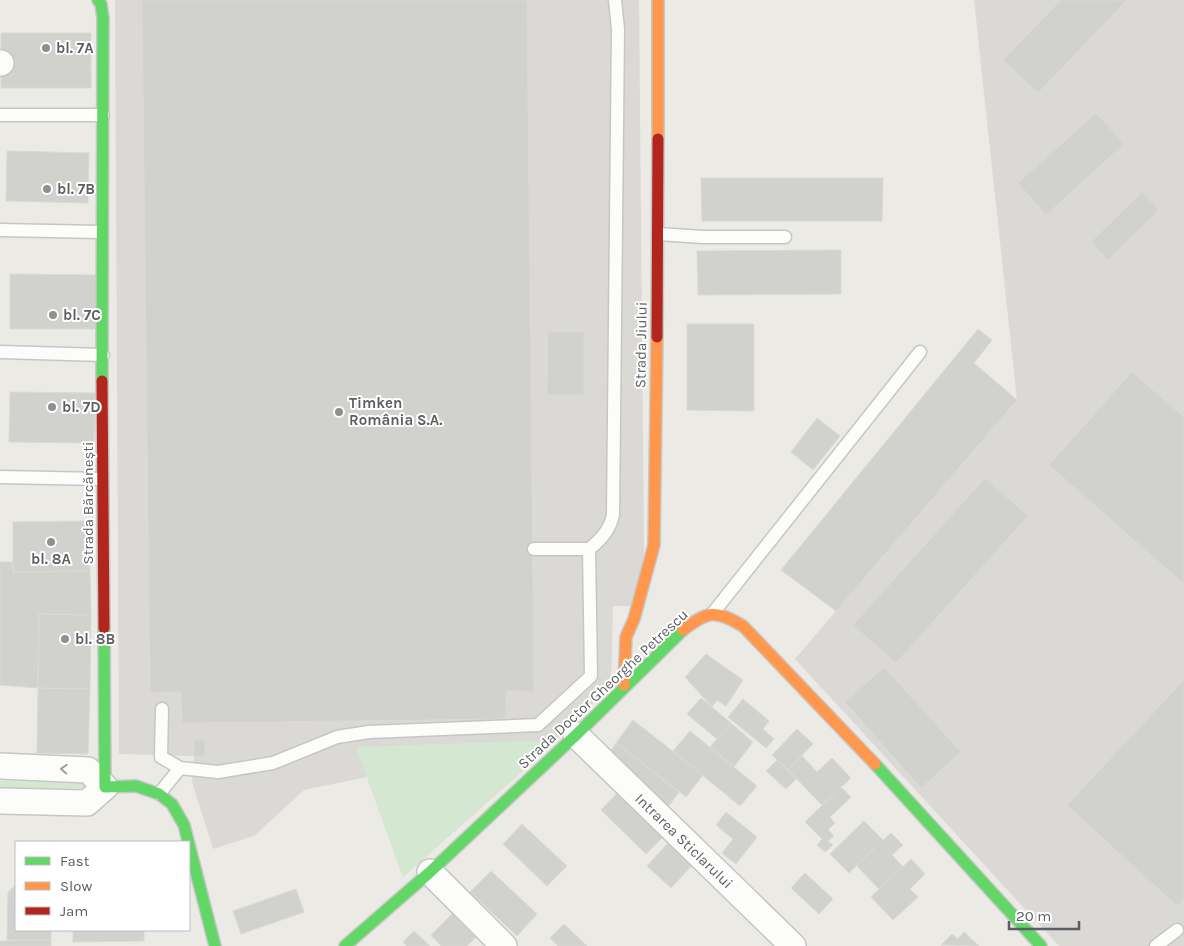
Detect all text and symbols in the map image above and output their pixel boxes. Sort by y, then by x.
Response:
place label: bl. 7A [56,39,94,57]
marker: bl. 7A [40,42,52,54]
place label: bl. 7B [57,180,95,198]
marker: bl. 7B [41,183,53,195]
street label: Strada Jiului [631,302,651,388]
place label: bl. 7C [63,306,101,324]
marker: bl. 7C [47,309,59,321]
place label: Timken România S.A. [349,394,442,429]
place label: bl. 7D [62,398,101,416]
marker: bl. 7D [46,401,58,413]
marker: Timken România S.A. [333,406,345,418]
street label: Strada Bărcănești [79,442,97,564]
marker: bl. 8A [45,536,57,548]
place label: bl. 8A [31,550,72,568]
street label: Strada Doctor Gheorghe Petrescu [514,605,692,773]
place label: bl. 8B [75,630,115,648]
marker: bl. 8B [59,633,71,645]
one-way arrow [59,763,67,774]
street label: Intrarea Sticlarului [631,790,737,892]
legend [15,841,190,931]
text: Fast [60,852,90,870]
text: Slow [60,877,92,895]
scale bar [1009,898,1079,930]
text: Jam [60,902,88,920]
text: 20 m [1016,907,1051,925]

